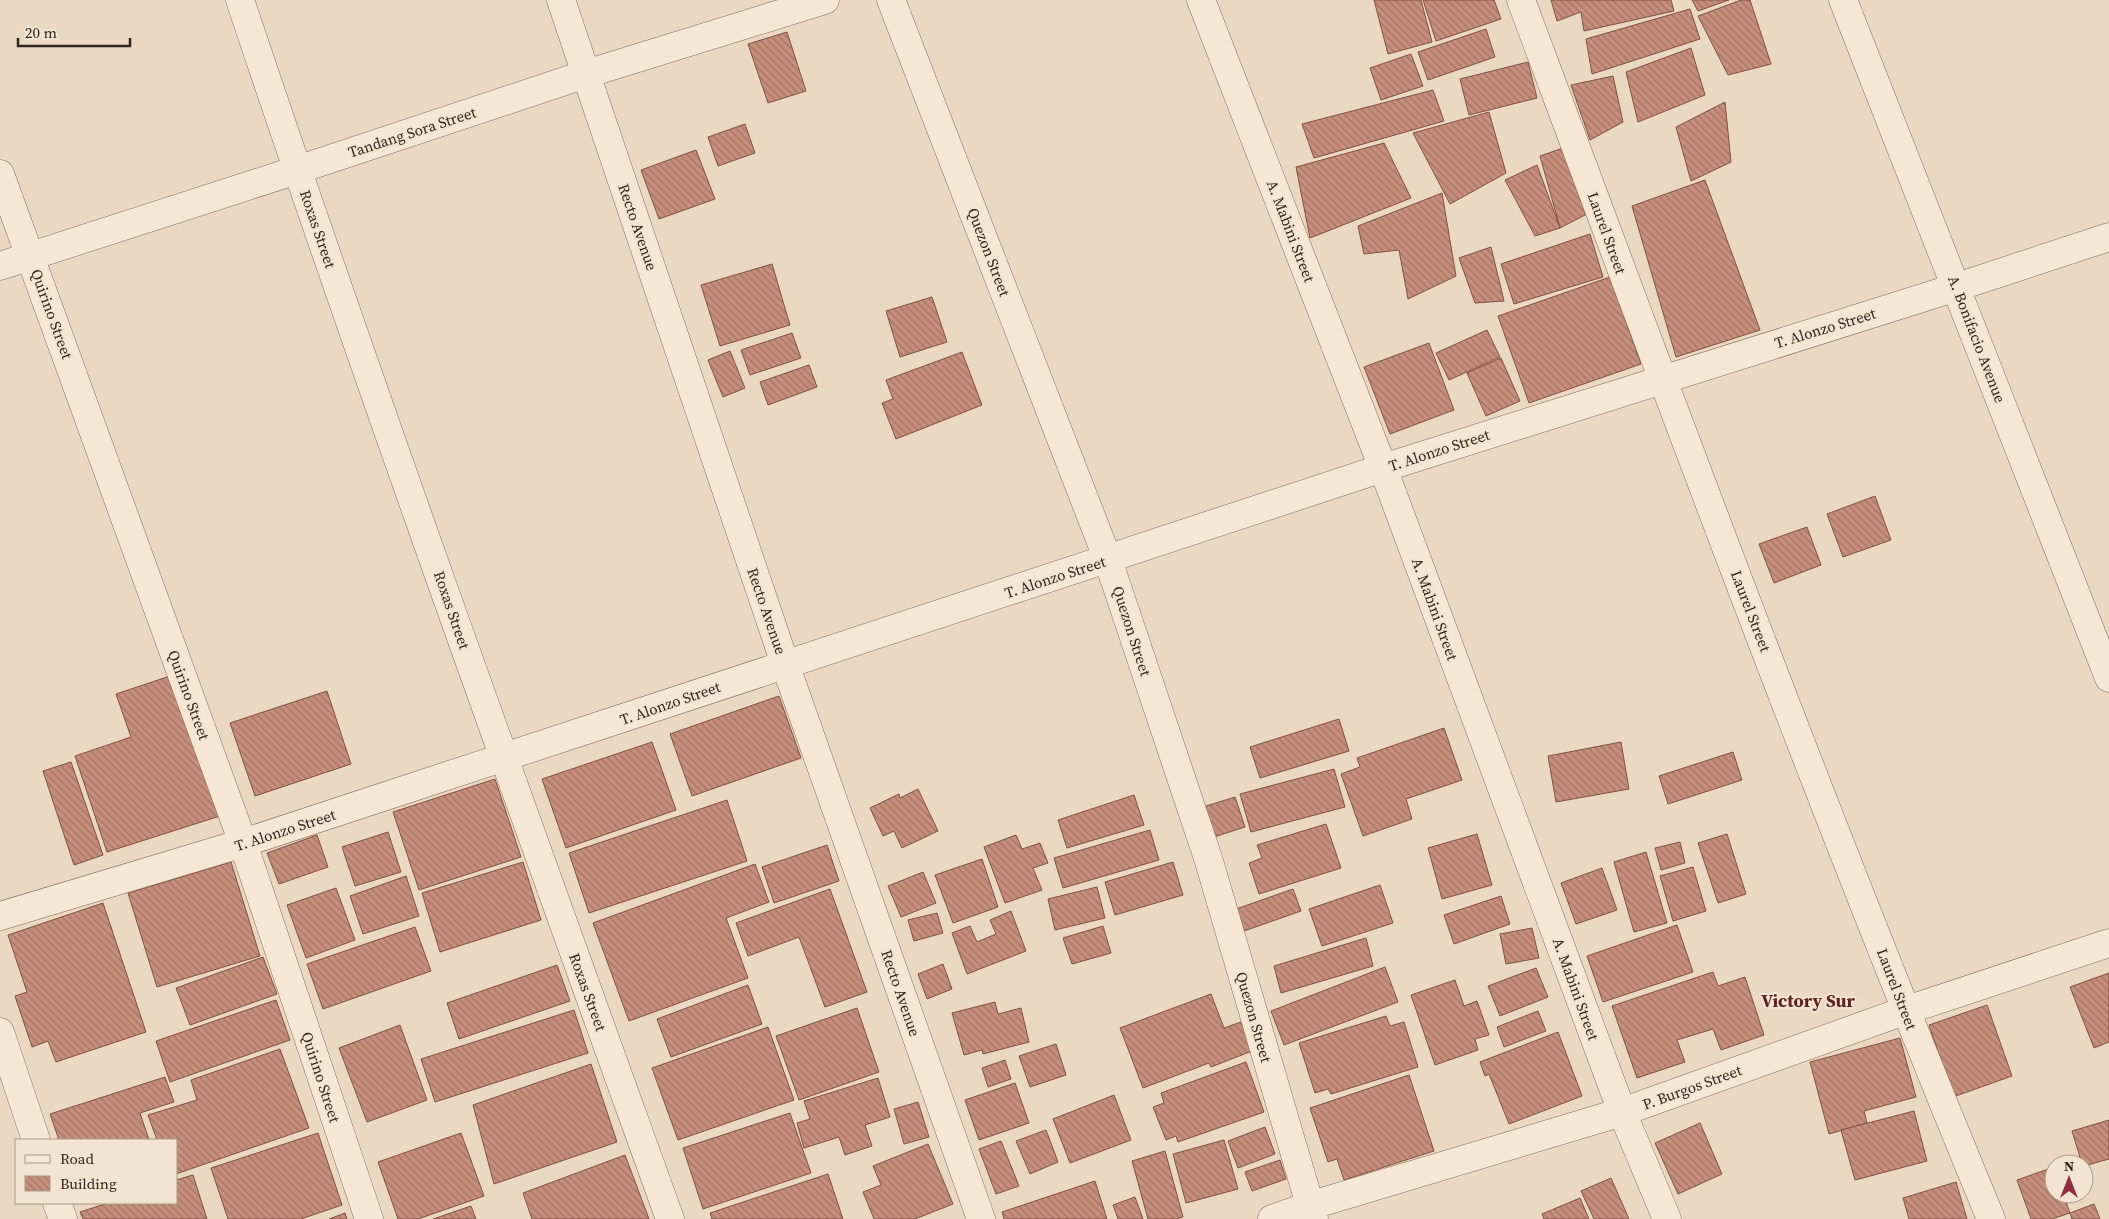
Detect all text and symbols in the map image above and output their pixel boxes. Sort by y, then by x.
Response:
scale bar [18,15,130,47]
text: 20 m [25,22,57,43]
street label: Tandang Sora Street [345,101,479,163]
street label: A. Mabini Street [1262,177,1320,285]
street label: Recto Avenue [613,181,663,274]
street label: Roxas Street [295,187,341,271]
street label: Laurel Street [1582,189,1632,277]
street label: Quezon Street [962,205,1016,299]
street label: Quirino Street [26,266,78,362]
street label: A. Bonifacio Avenue [1943,272,2011,406]
street label: T. Alonzo Street [1772,303,1878,353]
street label: T. Alonzo Street [1386,424,1492,476]
street label: T. Alonzo Street [1002,551,1108,603]
street label: A. Mabini Street [1407,555,1463,663]
street label: Recto Avenue [742,565,792,658]
street label: Laurel Street [1726,567,1776,655]
street label: Roxas Street [429,568,475,652]
street label: Quezon Street [1108,583,1156,679]
street label: Quirino Street [163,647,215,743]
street label: T. Alonzo Street [617,676,723,730]
street label: T. Alonzo Street [232,804,338,856]
street label: A. Mabini Street [1548,935,1604,1043]
street label: Laurel Street [1872,945,1922,1033]
street label: Recto Avenue [876,947,926,1040]
street label: Roxas Street [564,950,612,1034]
street label: Quezon Street [1231,969,1277,1065]
district label: Victory Sur [1761,988,1855,1013]
street label: Quirino Street [296,1029,346,1125]
street label: P. Burgos Street [1640,1059,1745,1115]
legend [15,1139,178,1204]
text: Road [60,1148,94,1169]
north arrow [2044,1154,2094,1204]
text: N [2064,1156,2074,1176]
text: Building [60,1173,117,1194]

